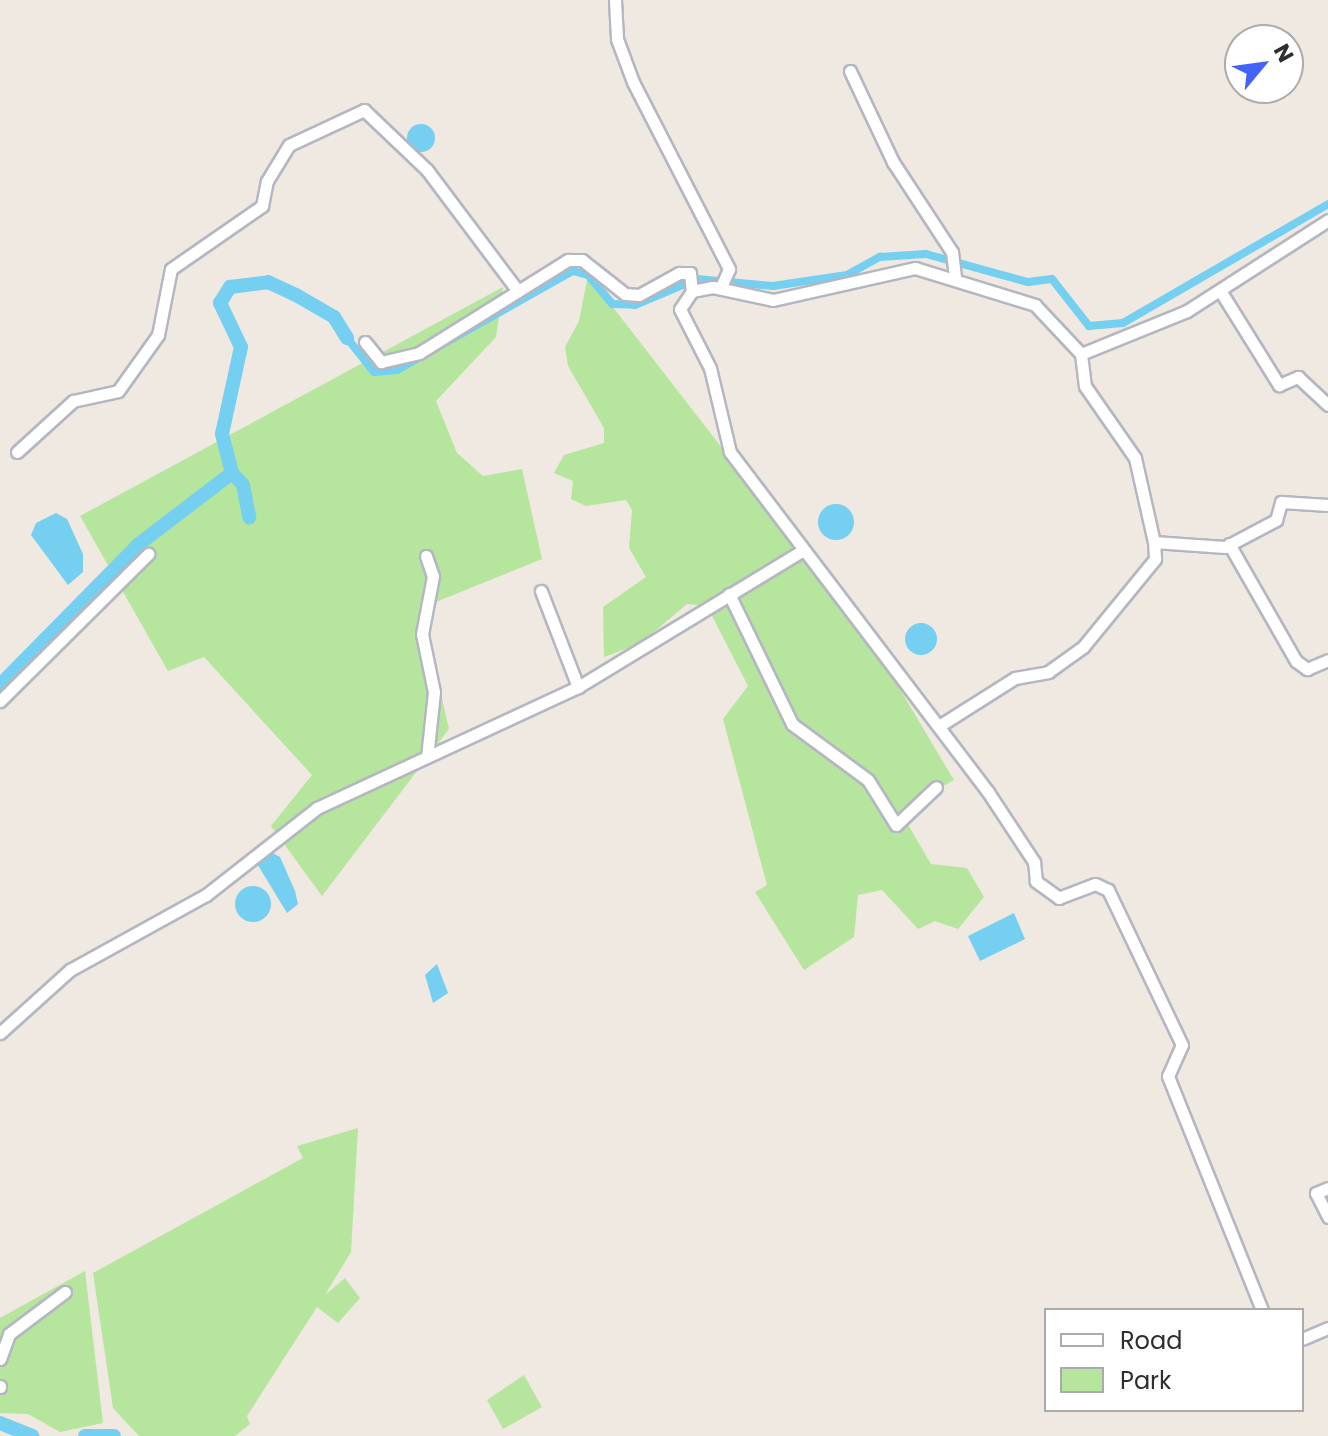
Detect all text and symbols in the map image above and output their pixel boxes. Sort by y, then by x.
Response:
north arrow [1224,24,1304,104]
text: N [1266,38,1301,68]
legend [1044,1308,1304,1412]
text: Road [1120,1324,1182,1357]
text: Park [1120,1364,1171,1397]

